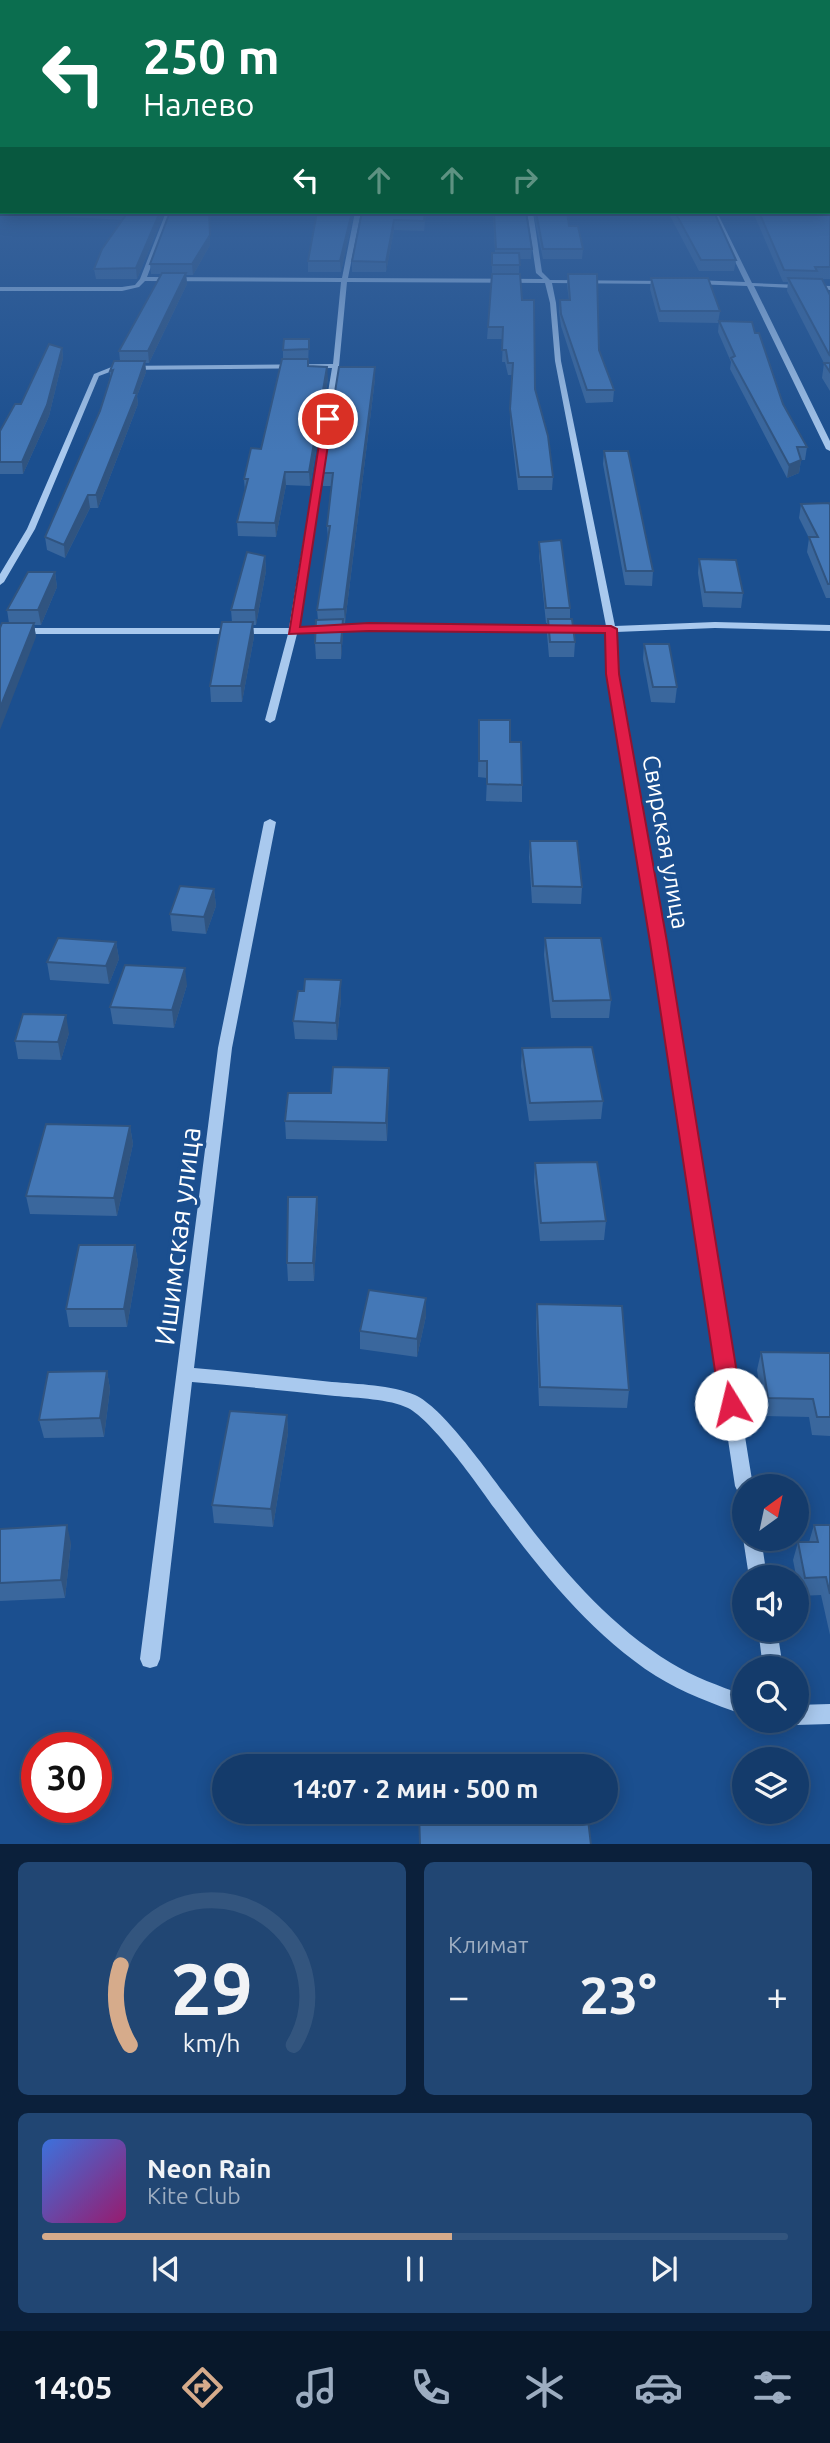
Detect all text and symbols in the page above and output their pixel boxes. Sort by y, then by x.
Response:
icon: left [28,28,119,119]
text: 250 m [143,28,280,83]
text: Налево [143,86,255,122]
icon: left [287,161,325,199]
icon: ahead [360,161,398,199]
icon: ahead [433,161,471,199]
icon: right [506,161,544,199]
pin [298,389,358,449]
icon: arrive [309,400,347,438]
street label: Свирская улица [637,753,695,931]
street label: Ишимская улица [148,1125,206,1347]
position arrow [694,1367,768,1441]
north arrow [732,1474,808,1550]
map controls [732,1474,809,1824]
button: sound [732,1565,809,1642]
button: search [732,1656,809,1733]
speed limit sign: 30 [21,1732,112,1823]
button: layers [732,1747,809,1824]
text: 14:07 · 2 мин · 500 m [292,1774,538,1803]
text: Климат [448,1932,528,1957]
text: 29 [171,1947,253,2029]
text: 23° [579,1966,657,2024]
text: − [448,1975,469,2017]
text: + [767,1975,788,2017]
text: km/h [183,2028,241,2056]
text: Neon Rain [147,2154,272,2183]
text: Kite Club [147,2183,241,2208]
icon: previous [147,2250,185,2288]
icon: pause [396,2250,434,2288]
icon: next [645,2250,683,2288]
icon: directions [178,2363,227,2412]
icon: music [292,2363,341,2412]
icon: phone [406,2363,455,2412]
icon: climate [520,2363,569,2412]
icon: car [634,2363,683,2412]
icon: filters [748,2363,797,2412]
text: 14:05 [33,2369,113,2405]

